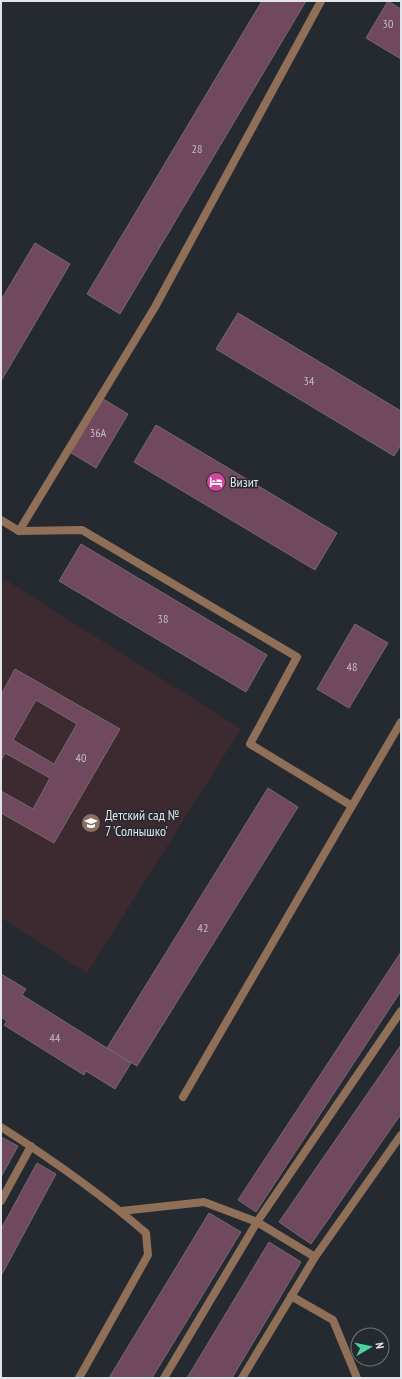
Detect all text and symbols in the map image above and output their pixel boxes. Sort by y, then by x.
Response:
house number: 30 [383,16,393,31]
house number: 28 [192,141,202,156]
house number: 34 [304,373,315,388]
house number: 36А [90,425,107,440]
hotel icon: Визит [205,471,227,493]
place label: Визит [230,473,259,491]
house number: 38 [158,611,168,626]
house number: 48 [347,659,357,674]
house number: 40 [76,750,86,765]
place label: Детский сад № 7 'Солнышко' [105,806,179,840]
school or university icon: Детский сад № 7 'Солнышко' [80,812,102,834]
house number: 42 [198,920,208,935]
house number: 44 [50,1030,61,1045]
north arrow [350,1327,390,1367]
text: N [372,1341,387,1350]

